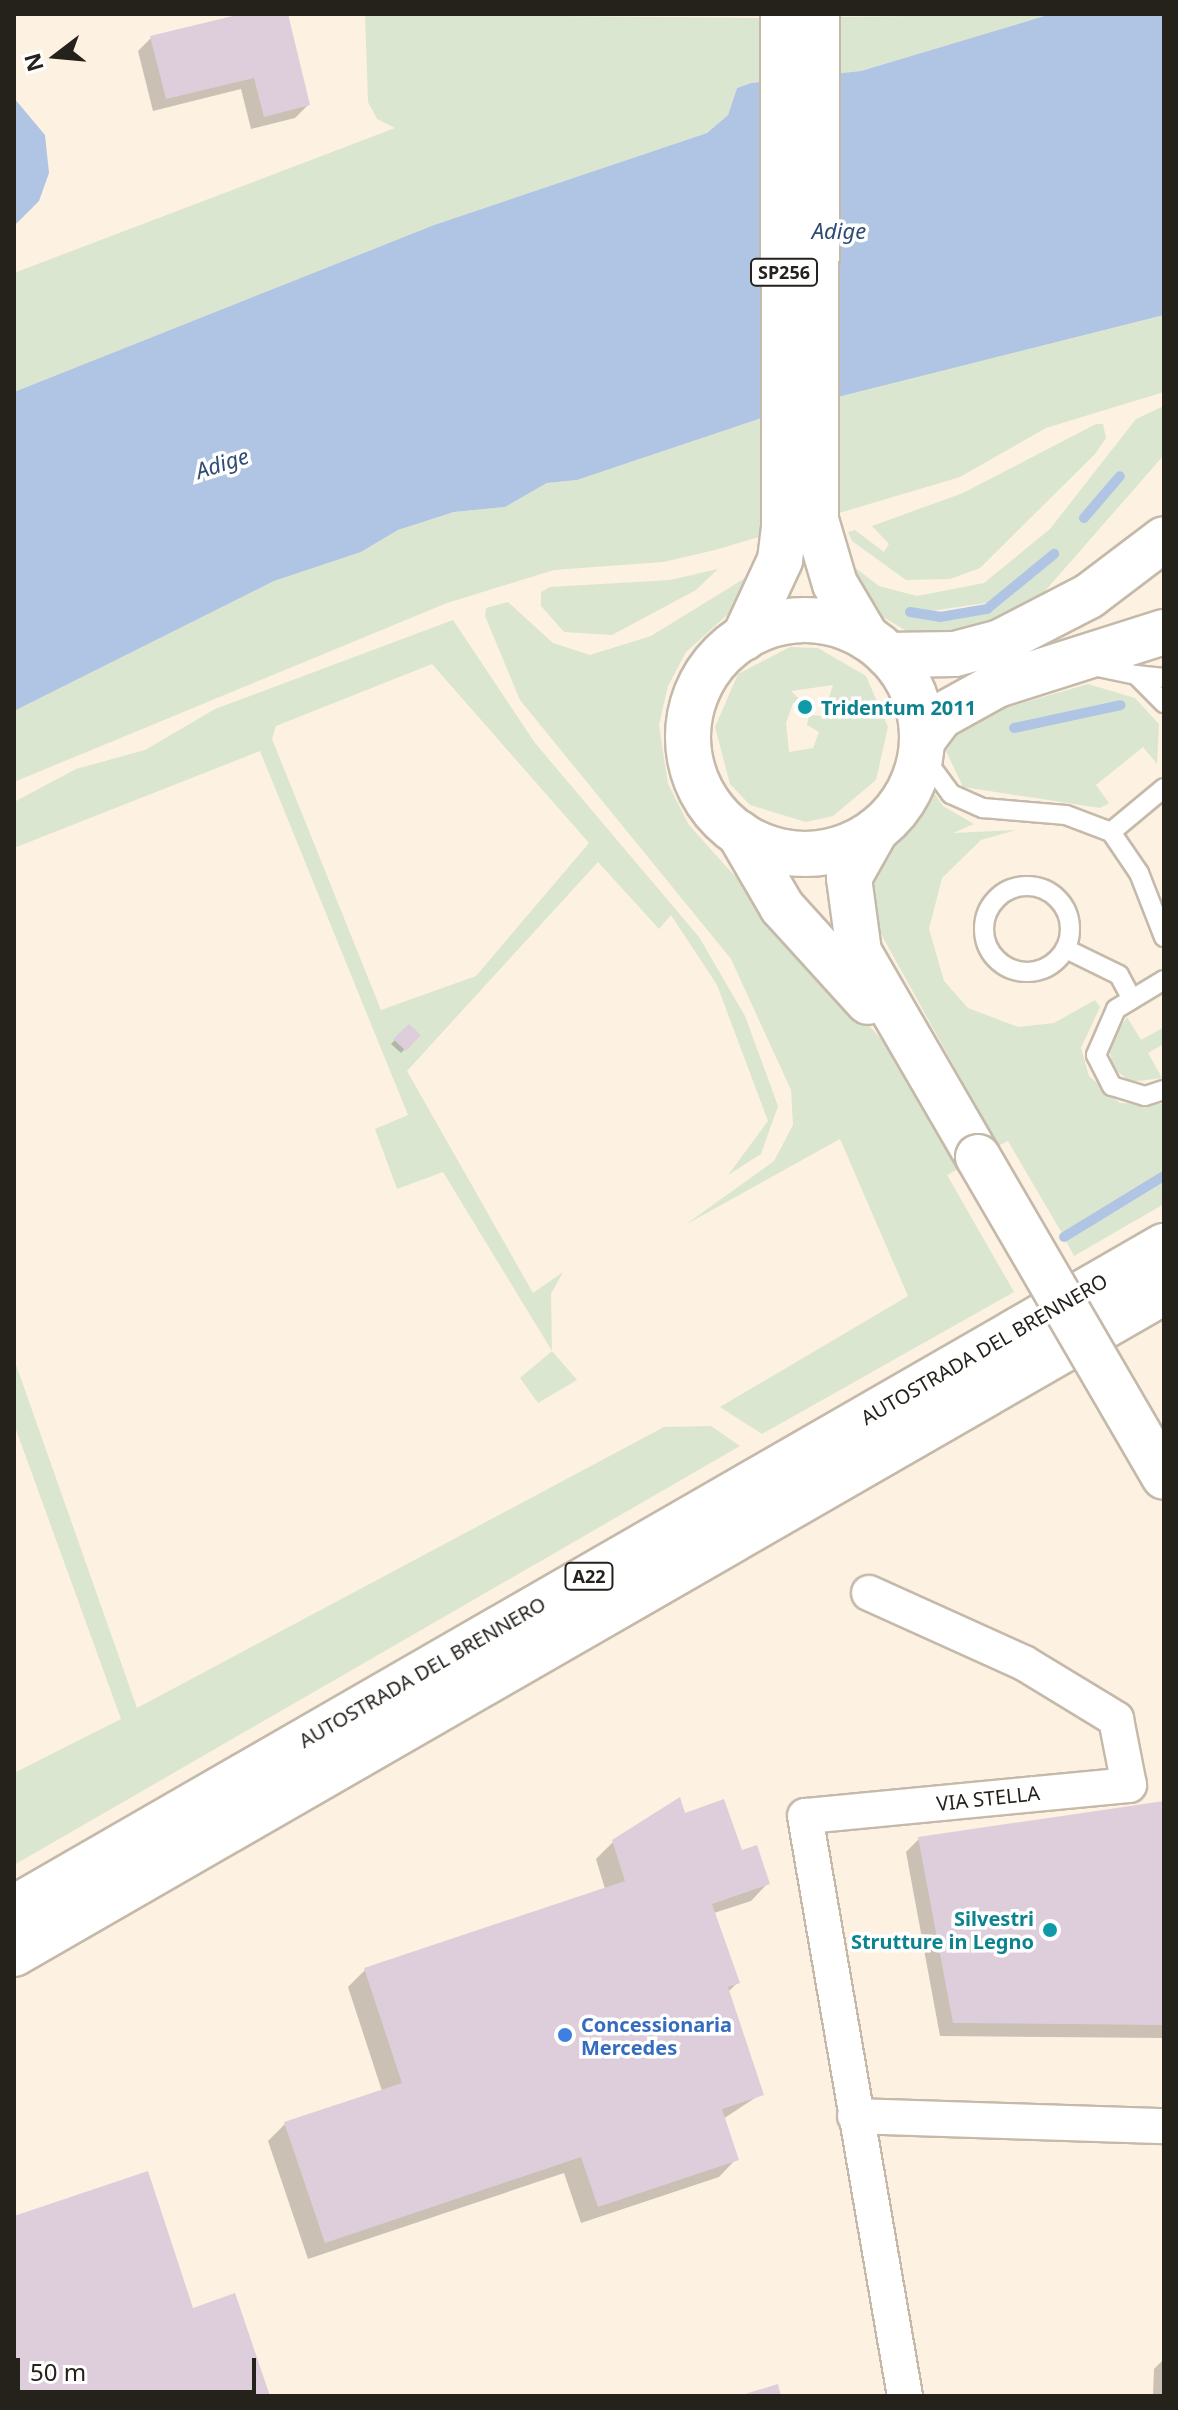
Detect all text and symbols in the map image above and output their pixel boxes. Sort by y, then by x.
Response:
north arrow [16,16,96,96]
text: N [16,50,50,75]
water label: Adige [812,218,866,244]
road number: SP256 [750,258,818,286]
water label: Adige [192,442,252,484]
place label: Tridentum 2011 [821,695,976,719]
marker: Tridentum 2011 [796,698,814,716]
street label: AUTOSTRADA DEL BRENNERO [856,1268,1112,1430]
road number: A22 [563,1562,615,1590]
street label: AUTOSTRADA DEL BRENNERO [294,1591,550,1753]
street label: VIA STELLA [935,1781,1041,1815]
place label: Silvestri Strutture in Legno [851,1906,1034,1953]
marker: Silvestri Strutture in Legno [1041,1921,1059,1939]
place label: Concessionaria Mercedes [581,2012,732,2059]
marker: Concessionaria Mercedes [556,2026,574,2044]
scale bar [20,2342,260,2392]
text: 50 m [30,2355,86,2388]

